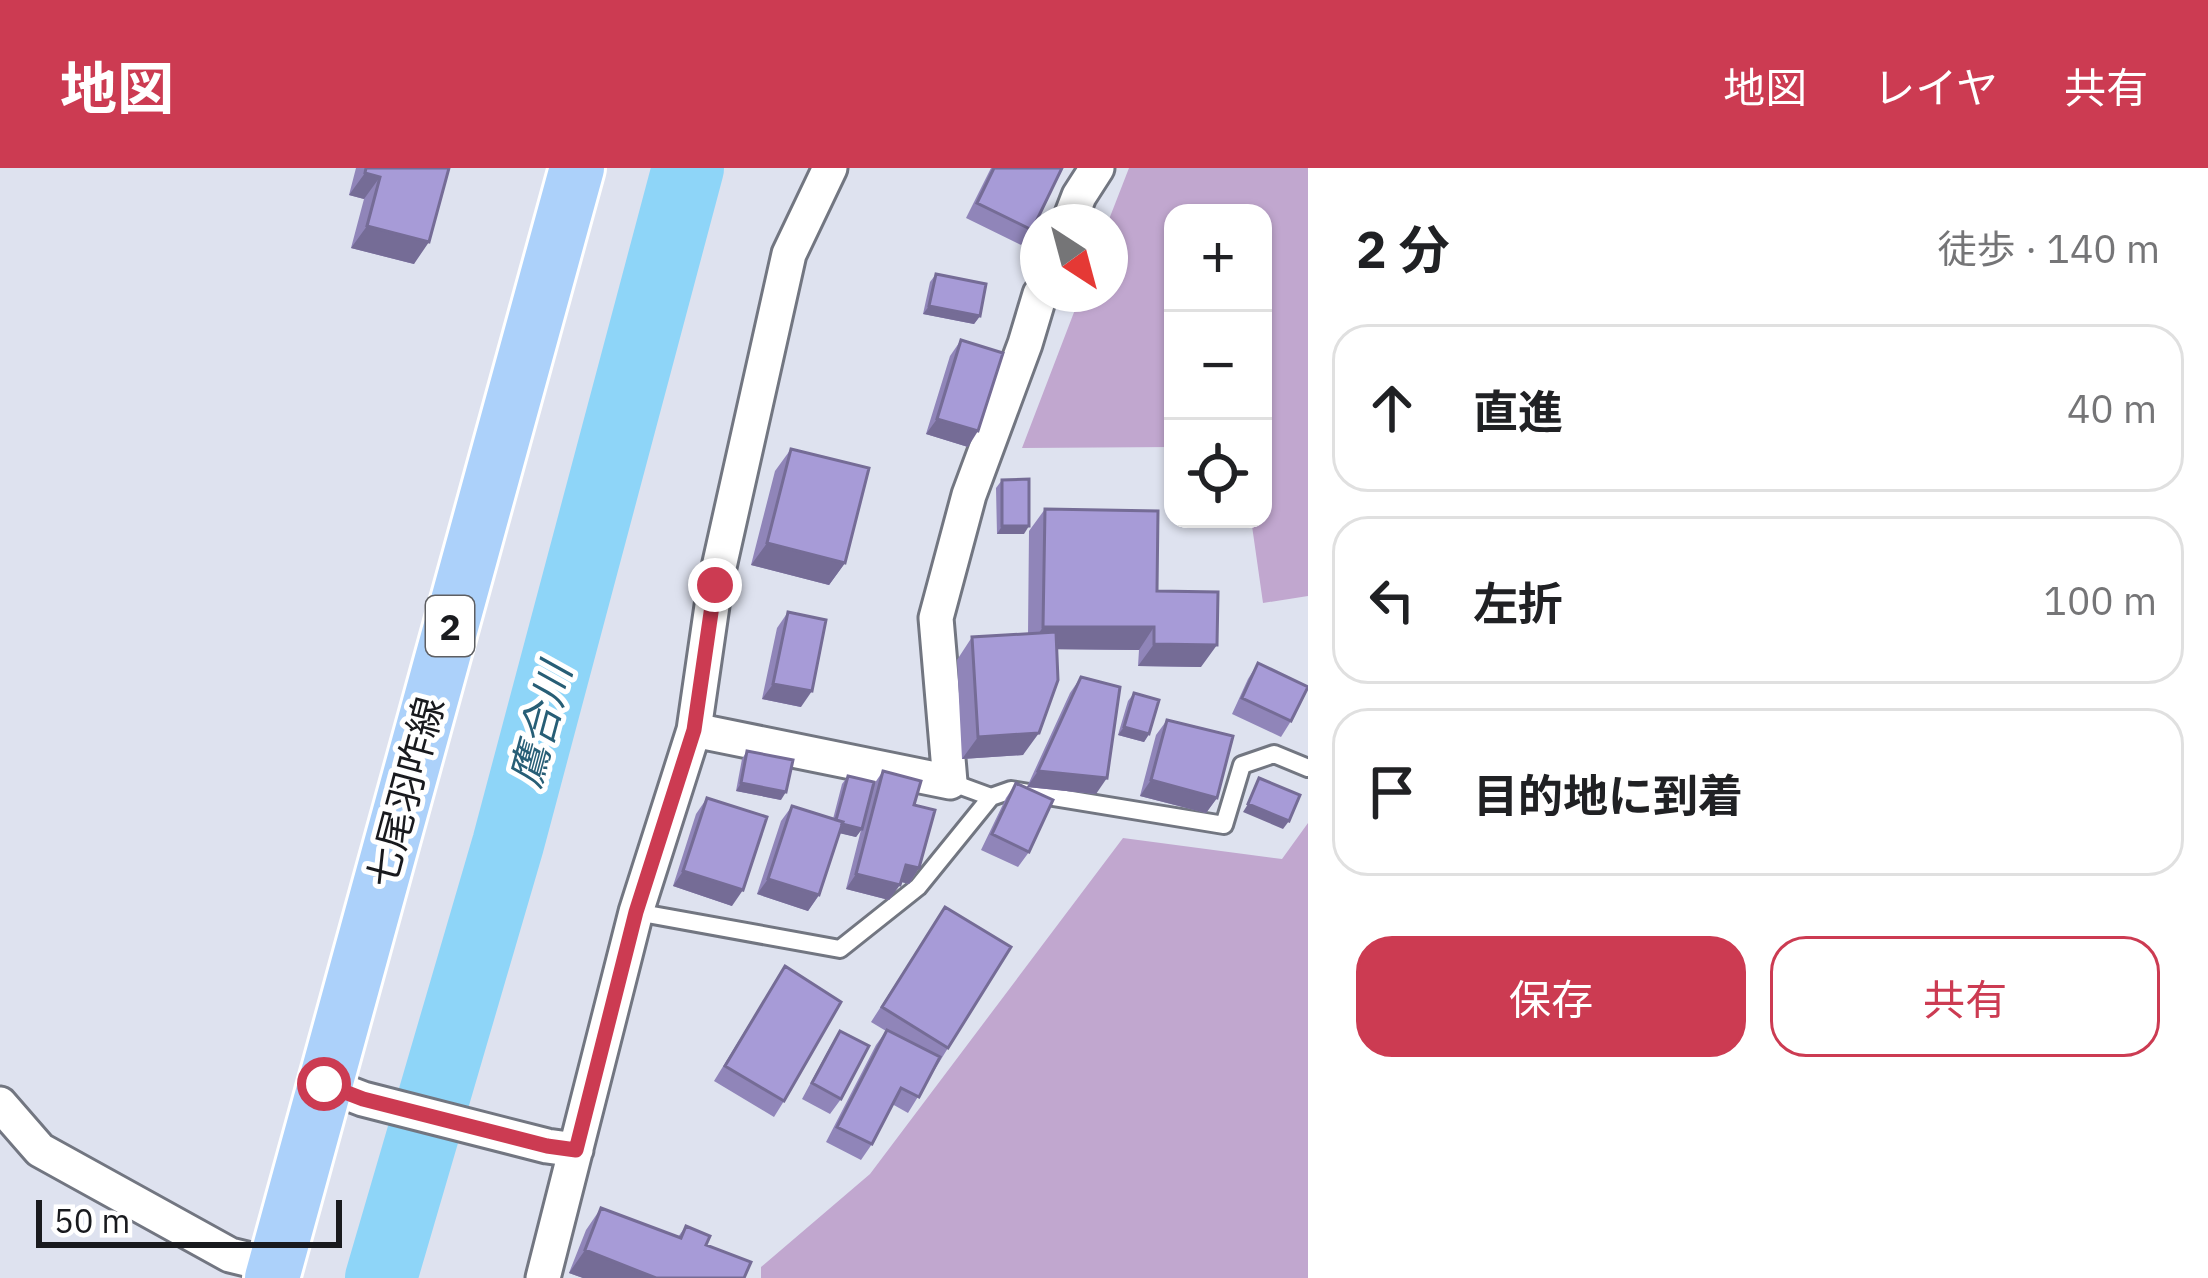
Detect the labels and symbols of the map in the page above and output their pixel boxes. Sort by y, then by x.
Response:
north arrow [1020,204,1128,312]
route end [688,558,742,612]
road number: 2 [426,596,474,656]
water label: 鷹合川 [497,653,584,793]
street label: 七尾羽咋線 [355,691,455,893]
route start [297,1057,351,1111]
scale bar [36,1194,342,1247]

